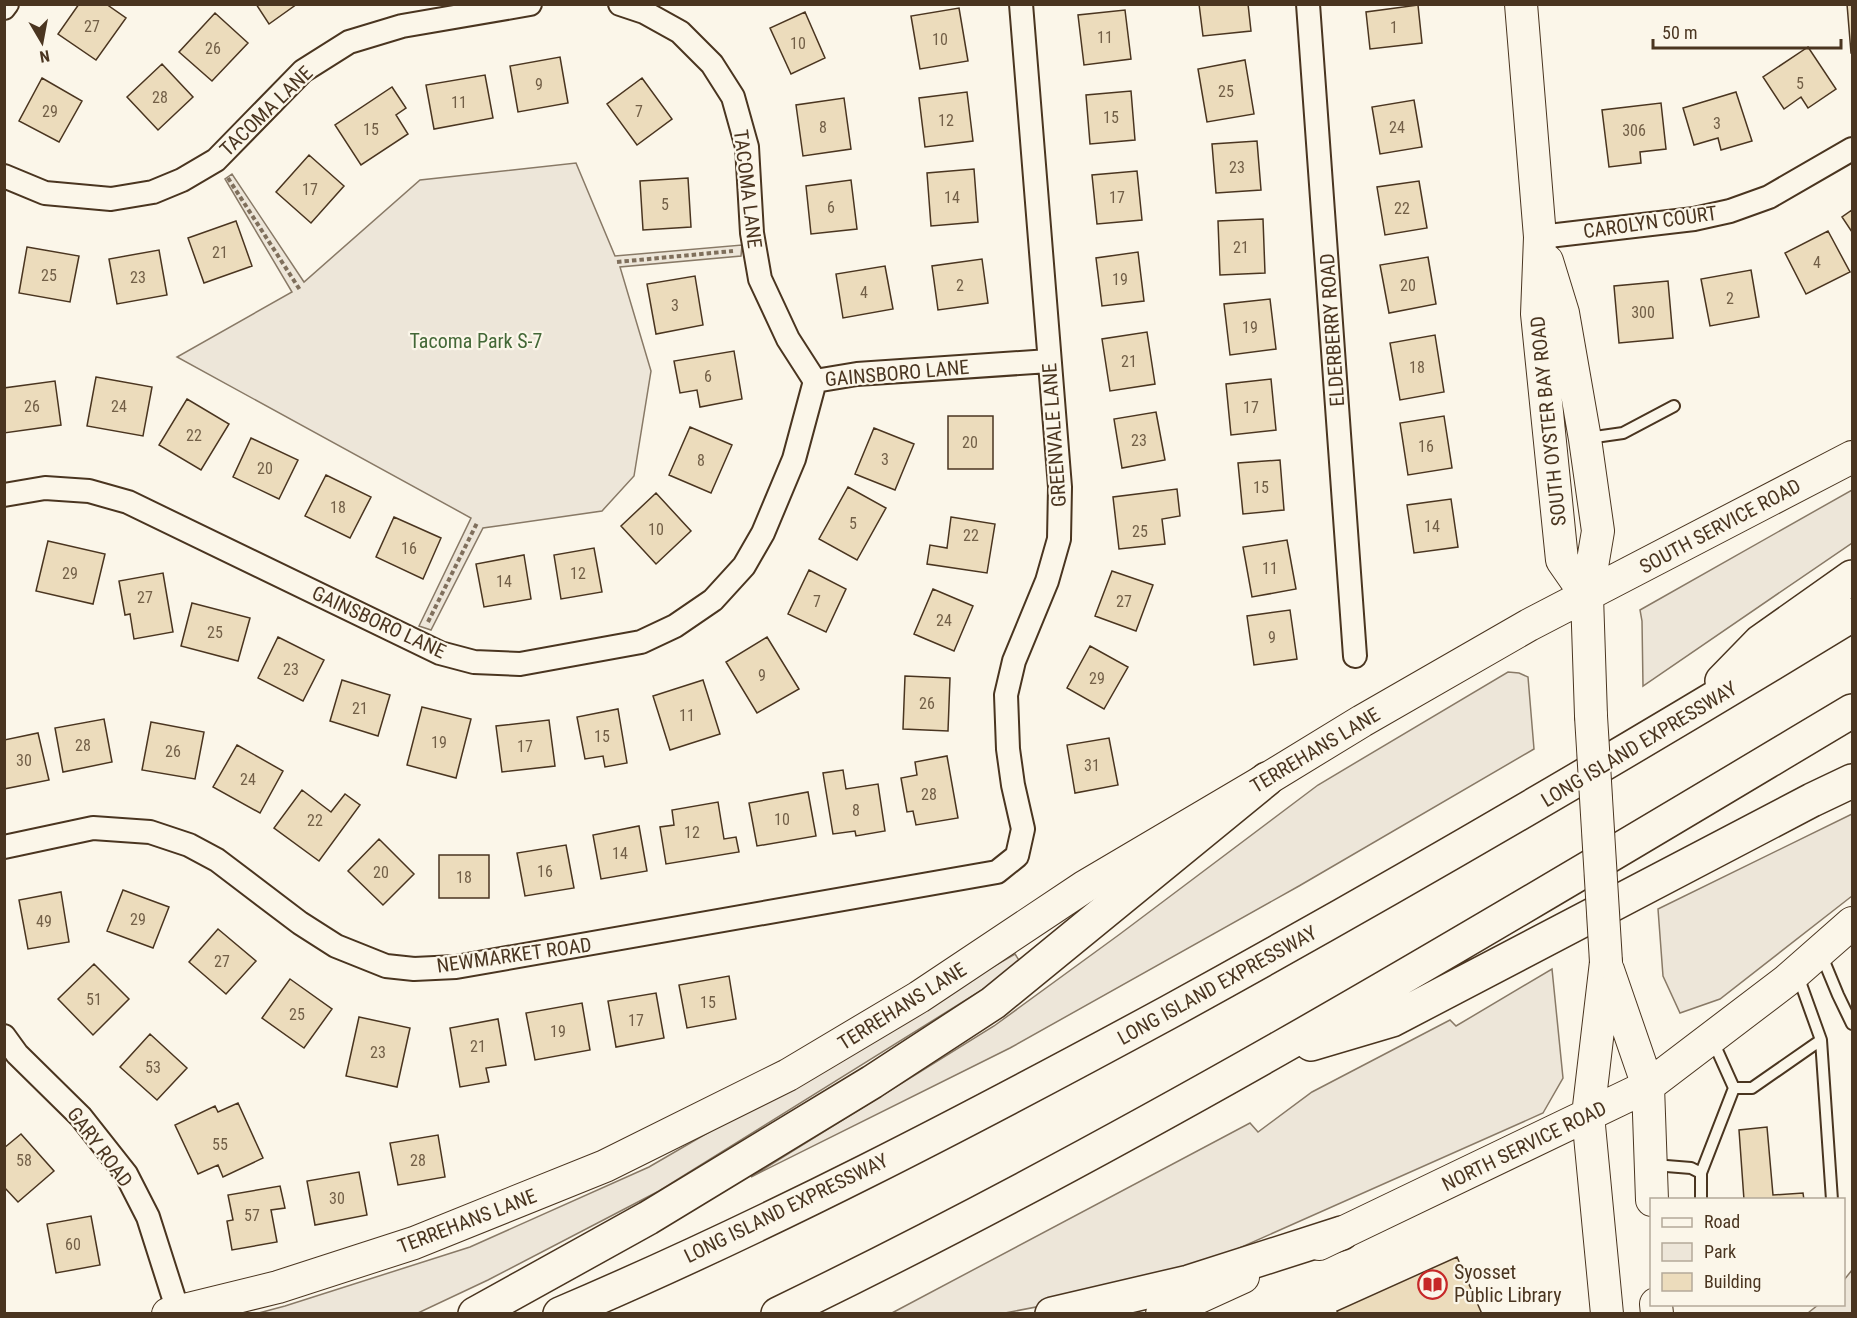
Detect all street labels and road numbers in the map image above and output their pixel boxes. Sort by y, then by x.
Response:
street label: TACOMA LANE [215,61,317,161]
street label: TACOMA LANE [729,128,767,250]
street label: CAROLYN COURT [1581,201,1719,243]
street label: ELDERBERRY ROAD [1315,253,1349,407]
street label: SOUTH OYSTER BAY ROAD [1525,315,1571,527]
street label: GAINSBORO LANE [824,355,970,391]
street label: GREENVALE LANE [1037,362,1071,508]
street label: SOUTH SERVICE ROAD [1635,473,1805,579]
street label: GAINSBORO LANE [308,581,450,664]
street label: LONG ISLAND EXPRESSWAY [1537,676,1742,812]
street label: TERREHANS LANE [1246,702,1384,798]
street label: LONG ISLAND EXPRESSWAY [1113,920,1321,1050]
street label: NEWMARKET ROAD [435,932,593,978]
street label: TERREHANS LANE [833,957,971,1055]
street label: NORTH SERVICE ROAD [1438,1096,1610,1196]
street label: GARY ROAD [62,1102,138,1192]
street label: LONG ISLAND EXPRESSWAY [680,1148,892,1268]
street label: TERREHANS LANE [394,1184,540,1258]

